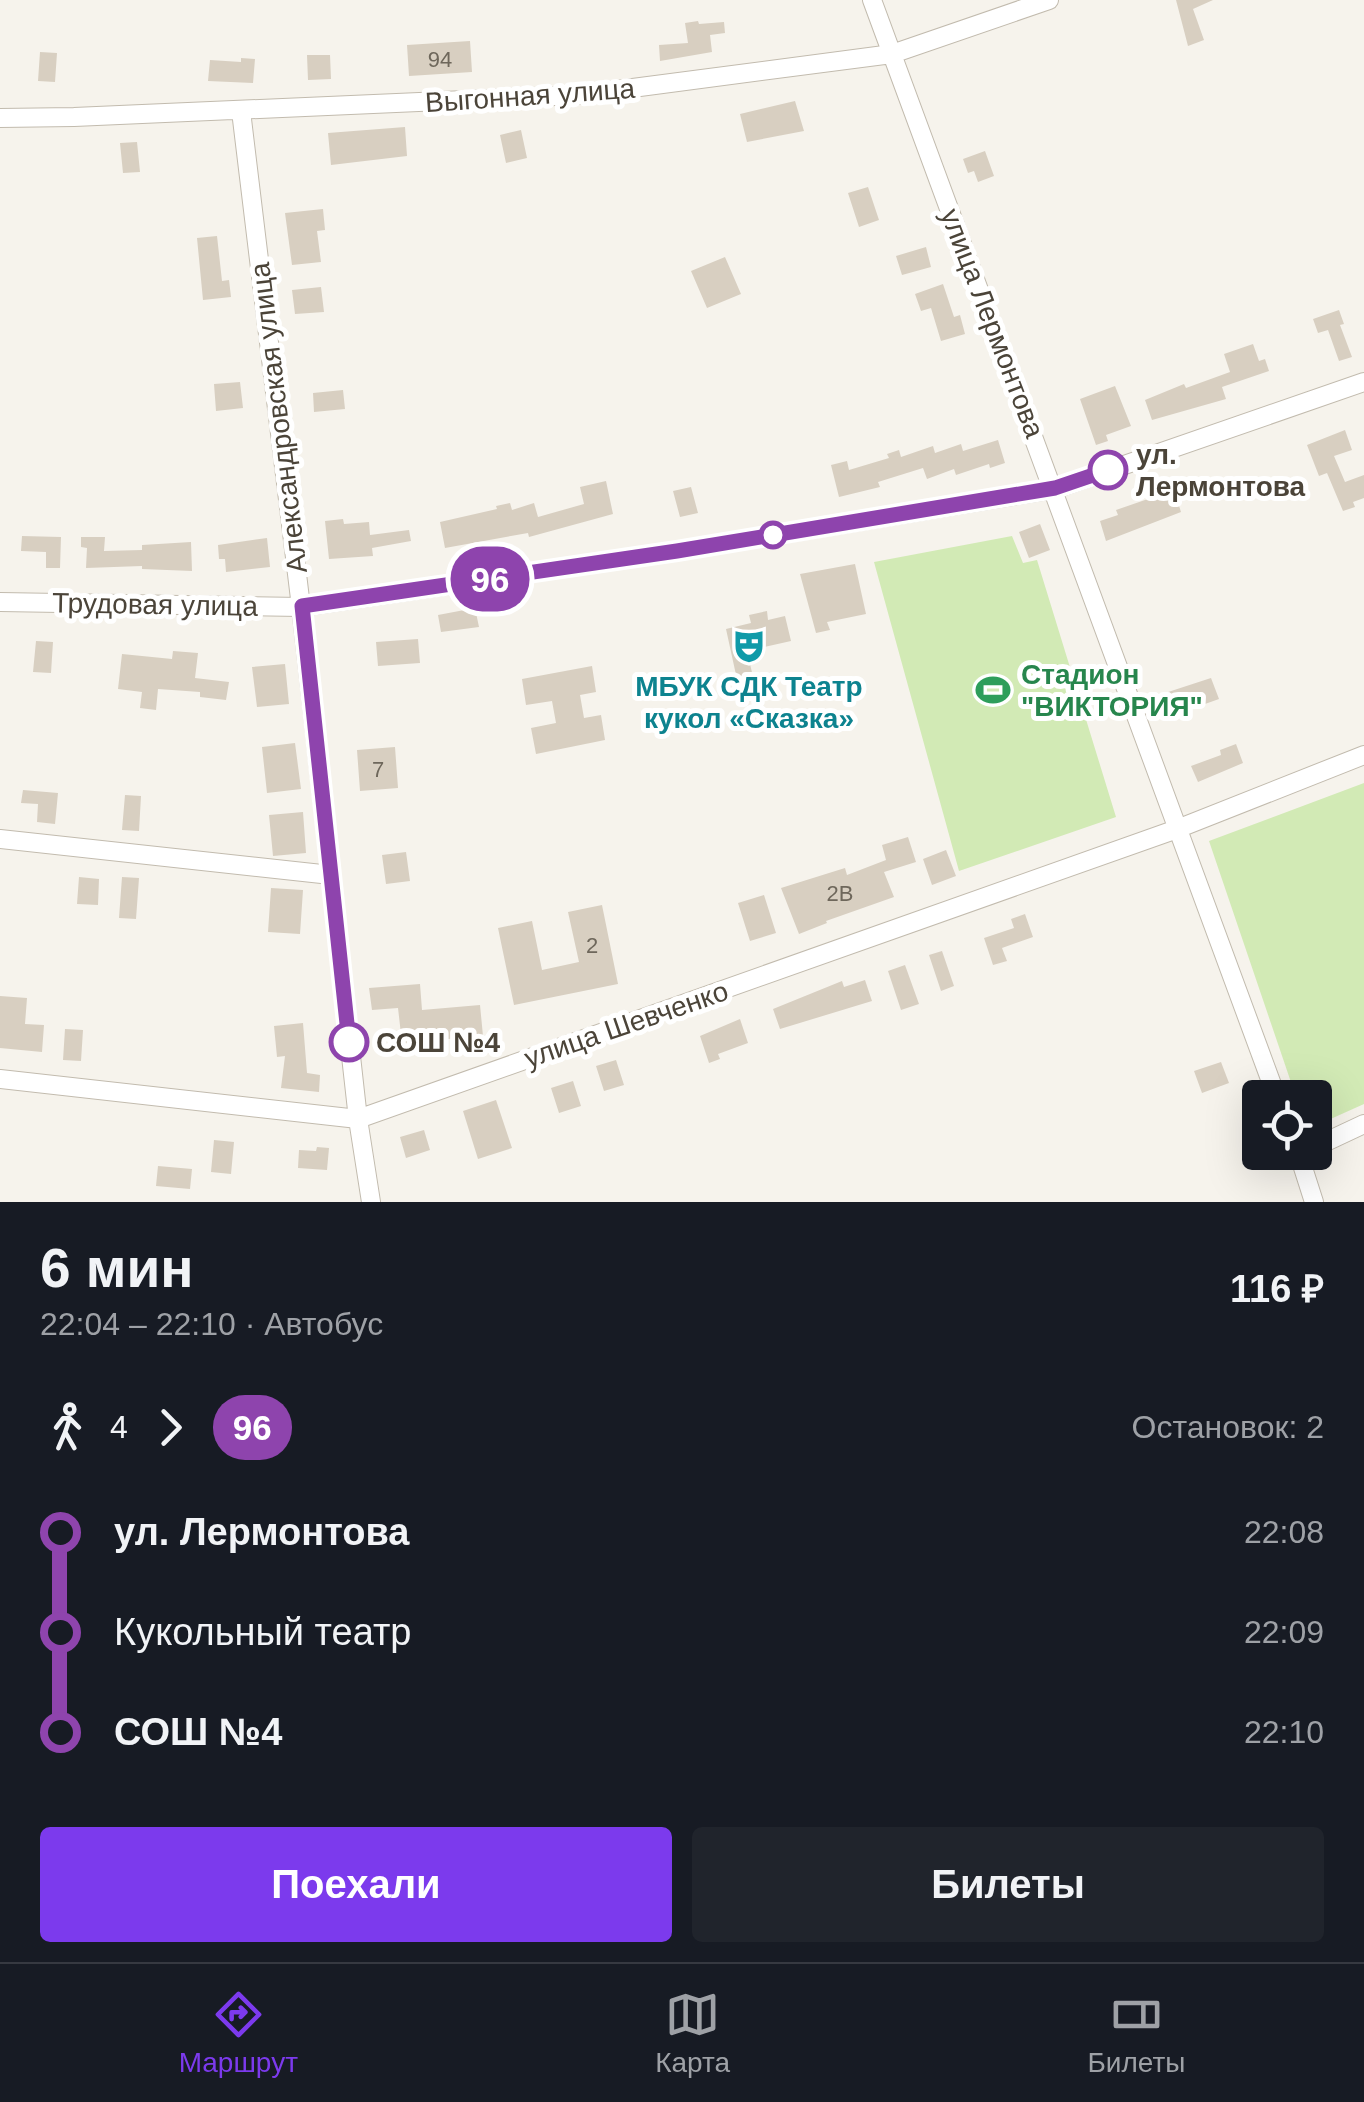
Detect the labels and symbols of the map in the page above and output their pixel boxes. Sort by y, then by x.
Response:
house number: 94 [428,47,452,72]
street label: Выгонная улица [424,73,636,118]
street label: улица Лермонтова [935,204,1051,442]
street label: Александровская улица [244,261,313,575]
place label: ул. Лермонтова [1136,439,1306,502]
marker: ул. Лермонтова [1089,451,1127,489]
unlabelled marker [760,522,786,548]
line badge: 96 [445,546,535,612]
street label: Трудовая улица [52,587,259,622]
theatre icon: МБУК СДК Театр кукол «Сказка» [730,627,768,665]
place label: Стадион "ВИКТОРИЯ" [1021,659,1203,722]
place label: МБУК СДК Театр кукол «Сказка» [635,671,863,734]
sports icon: Стадион "ВИКТОРИЯ" [974,671,1012,709]
house number: 7 [372,757,384,782]
house number: 2В [827,881,853,906]
house number: 2 [586,933,598,958]
street label: улица Шевченко [520,975,732,1074]
marker: СОШ №4 [330,1023,368,1061]
place label: СОШ №4 [376,1027,500,1058]

